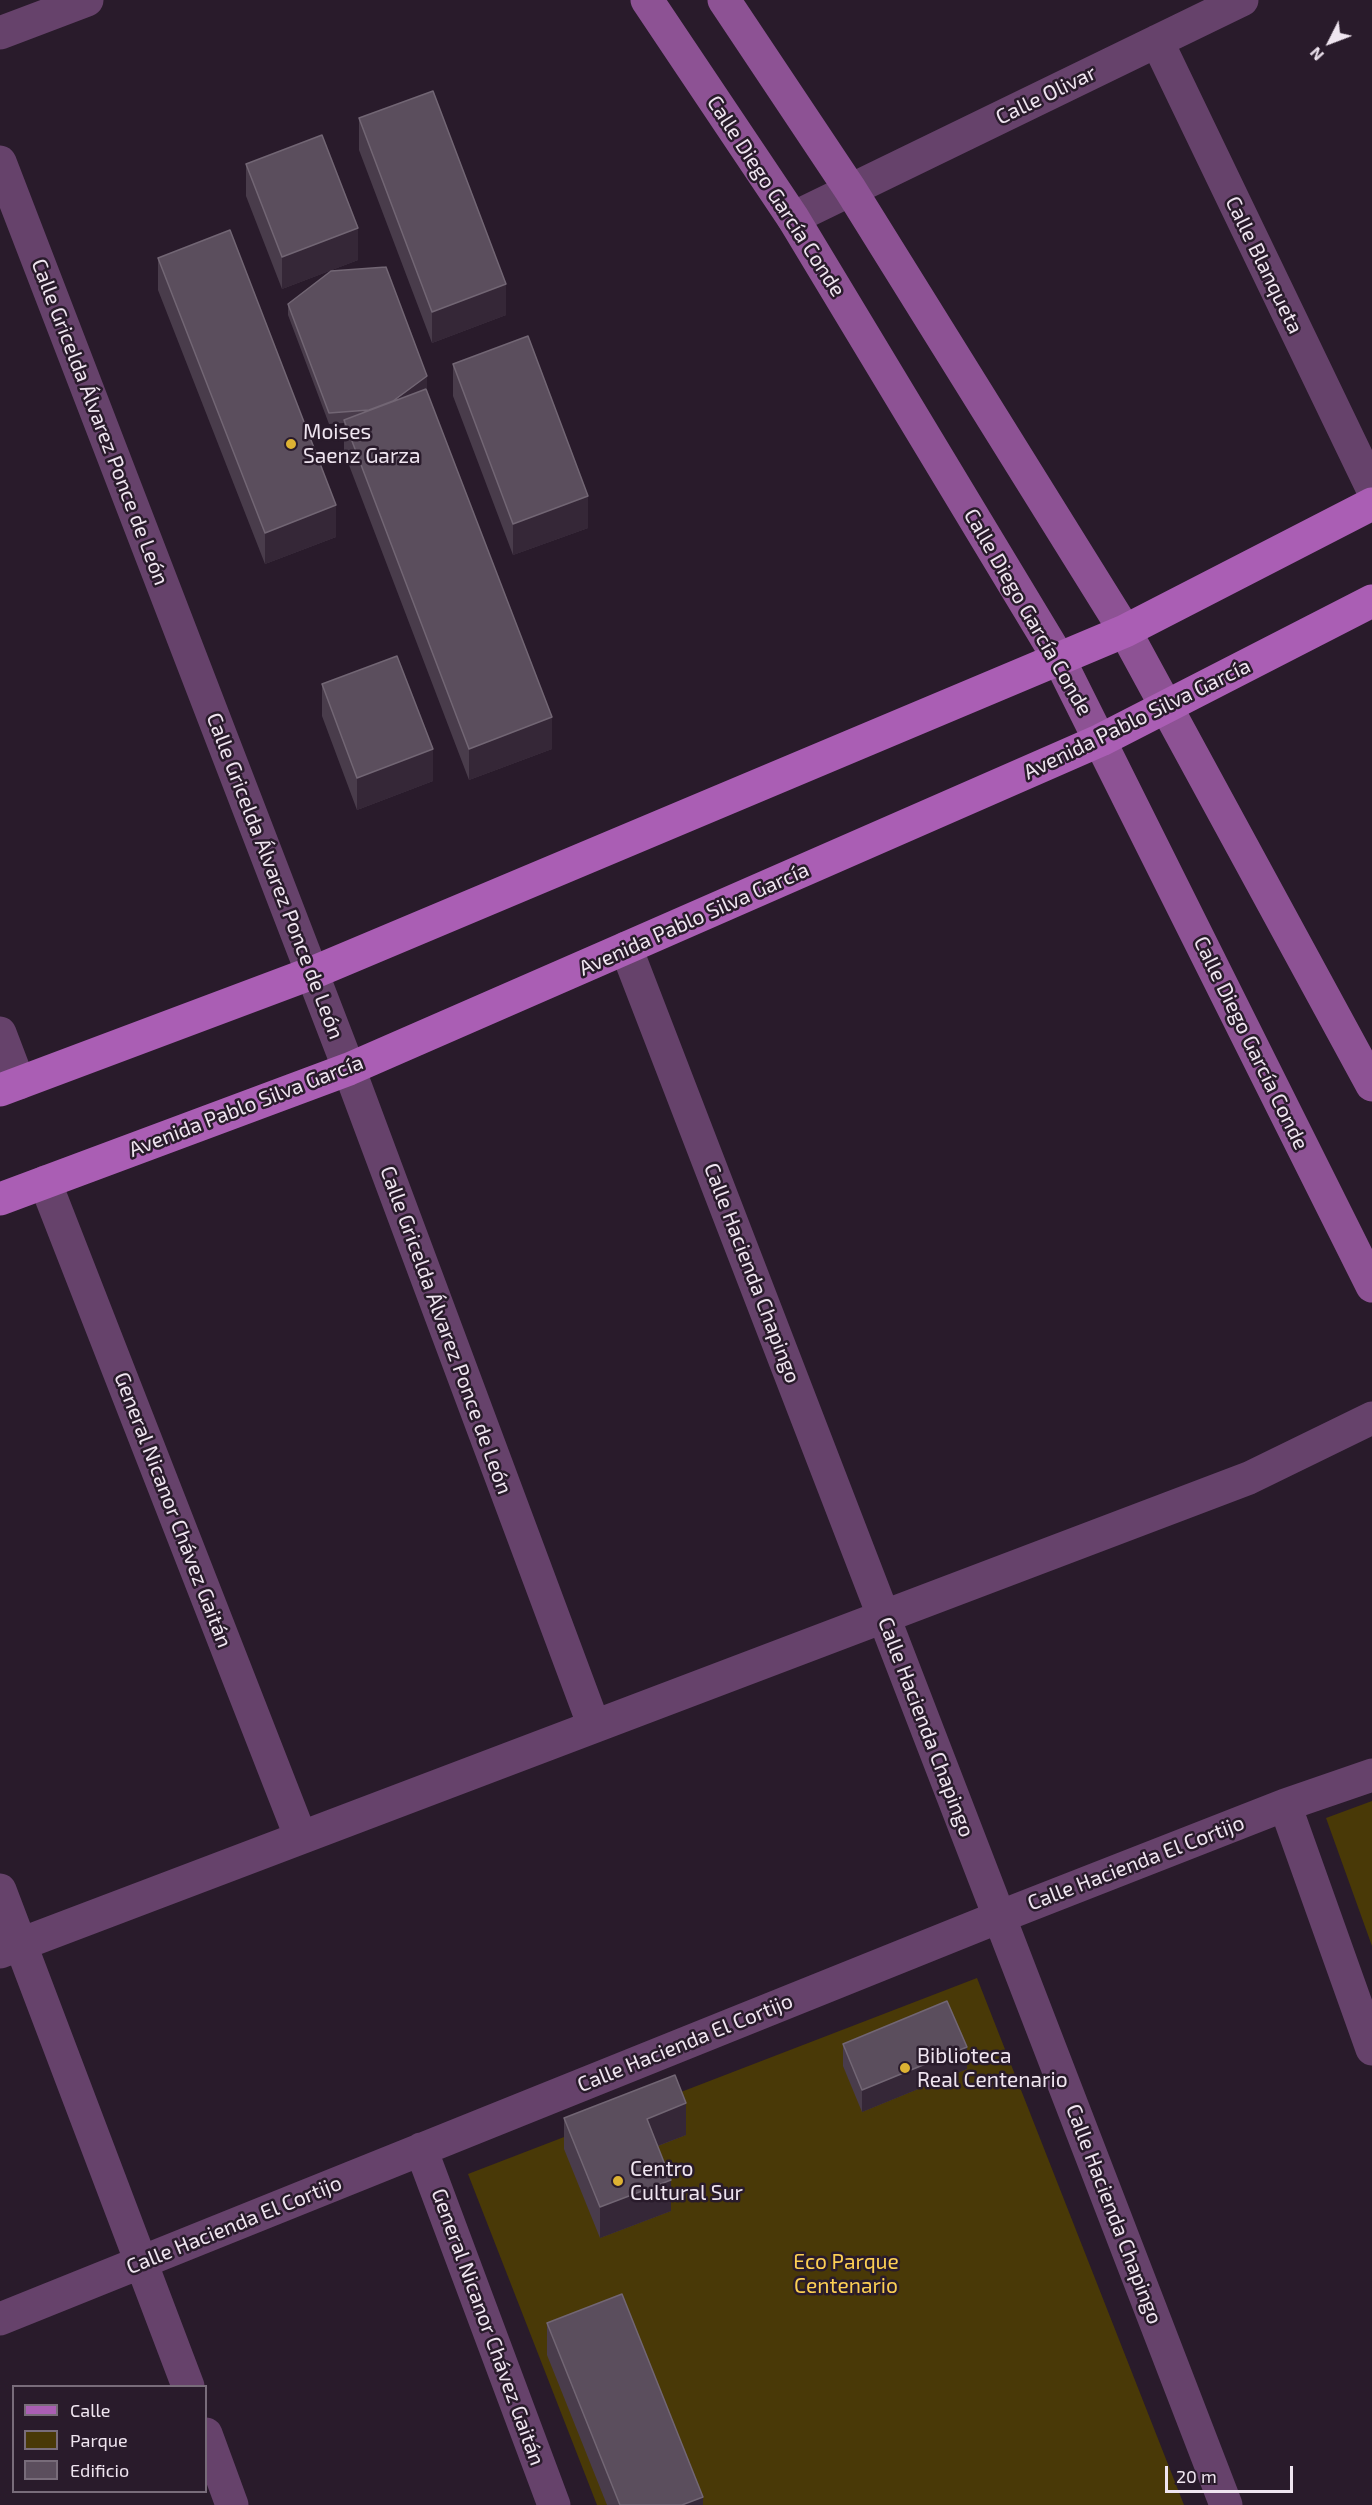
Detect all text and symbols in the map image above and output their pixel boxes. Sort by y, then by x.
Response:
north arrow [1300,12,1360,72]
text: N [1305,44,1327,65]
street label: Calle Olivar [992,60,1100,130]
street label: Calle Diego García Conde [702,91,850,301]
street label: Calle Blanqueta [1220,192,1308,338]
street label: Calle Gricelda Álvarez Ponce de León [26,255,174,589]
place label: Moises Saenz Garza [303,419,421,469]
marker: Moises Saenz Garza [284,437,298,451]
street label: Calle Diego García Conde [958,504,1098,720]
street label: Avenida Pablo Silva García [1020,653,1254,785]
street label: Calle Gricelda Álvarez Ponce de León [201,709,349,1043]
street label: Avenida Pablo Silva García [575,857,813,981]
street label: Calle Diego García Conde [1188,932,1314,1154]
street label: Avenida Pablo Silva García [125,1050,367,1162]
street label: Calle Hacienda Chapingo [698,1159,806,1387]
street label: Calle Gricelda Álvarez Ponce de León [375,1162,517,1498]
street label: General Nicanor Chávez Gaitán [109,1369,237,1651]
street label: Calle Hacienda Chapingo [872,1613,980,1841]
street label: Calle Hacienda El Cortijo [1024,1810,1248,1916]
street label: Calle Hacienda El Cortijo [574,1988,796,2098]
place label: Biblioteca Real Centenario [917,2043,1068,2093]
marker: Biblioteca Real Centenario [898,2061,912,2075]
street label: Calle Hacienda Chapingo [1060,2100,1168,2328]
place label: Centro Cultural Sur [630,2156,743,2206]
street label: Calle Hacienda El Cortijo [123,2170,345,2280]
marker: Centro Cultural Sur [611,2174,625,2188]
street label: General Nicanor Chávez Gaitán [426,2185,550,2469]
park label: Eco Parque Centenario [793,2249,899,2299]
legend [12,2385,207,2493]
text: Calle [70,2399,111,2421]
text: Parque [70,2429,128,2451]
scale bar [1168,2454,1296,2492]
text: Edificio [70,2459,129,2481]
text: 20 m [1176,2465,1217,2487]

